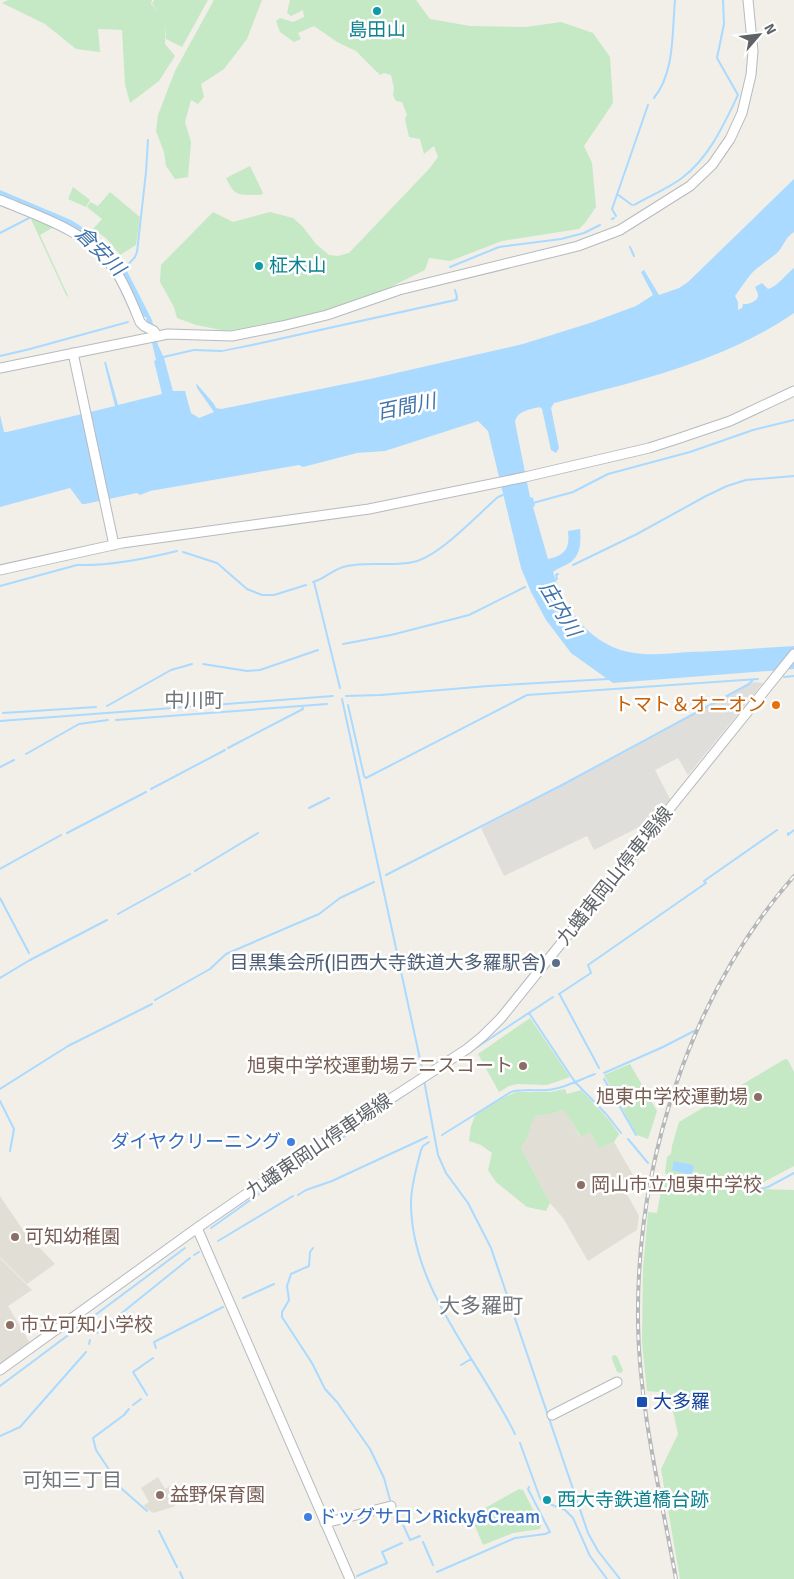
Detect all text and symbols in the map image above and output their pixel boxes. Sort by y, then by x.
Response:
marker: 島田山 [371,5,383,17]
north arrow [734,10,784,60]
place label: 島田山 [348,18,406,42]
text: N [760,21,780,37]
water label: 倉安川 [70,221,131,282]
place label: 柾木山 [269,254,326,278]
marker: 柾木山 [253,260,265,272]
water label: 百間川 [374,388,440,425]
water label: 庄内川 [534,577,587,643]
district label: 中川町 [164,688,224,713]
place label: トマト＆オニオン [614,693,766,717]
marker: トマト＆オニオン [770,699,782,711]
street label: 九蟠東岡山停車場線 [552,802,678,950]
place label: 目黒集会所(旧西大寺鉄道大多羅駅舎) [229,951,546,975]
marker: 目黒集会所(旧西大寺鉄道大多羅駅舎) [550,957,562,969]
place label: 旭東中学校運動場テニスコート [247,1054,513,1078]
marker: 旭東中学校運動場テニスコート [517,1060,529,1072]
place label: 旭東中学校運動場 [596,1085,748,1109]
street label: 九蟠東岡山停車場線 [241,1088,397,1204]
marker: 旭東中学校運動場 [752,1091,764,1103]
place label: ダイヤクリーニング [111,1130,281,1154]
marker: ダイヤクリーニング [285,1136,297,1148]
place label: 岡山市立旭東中学校 [591,1173,762,1197]
marker: 岡山市立旭東中学校 [575,1179,587,1191]
place label: 可知幼稚園 [25,1225,120,1249]
marker: 可知幼稚園 [9,1231,21,1243]
district label: 大多羅町 [439,1293,523,1319]
place label: 市立可知小学校 [20,1313,153,1337]
marker: 市立可知小学校 [4,1319,16,1331]
place label: 大多羅 [653,1390,710,1414]
marker: 大多羅 [635,1395,649,1409]
district label: 可知三丁目 [22,1468,122,1493]
place label: 益野保育園 [170,1483,265,1507]
place label: 西大寺鉄道橋台跡 [557,1488,709,1512]
marker: 益野保育園 [154,1489,166,1501]
marker: 西大寺鉄道橋台跡 [541,1494,553,1506]
place label: ドッグサロンRicky&Cream [318,1505,540,1529]
marker: ドッグサロンRicky&Cream [302,1511,314,1523]

